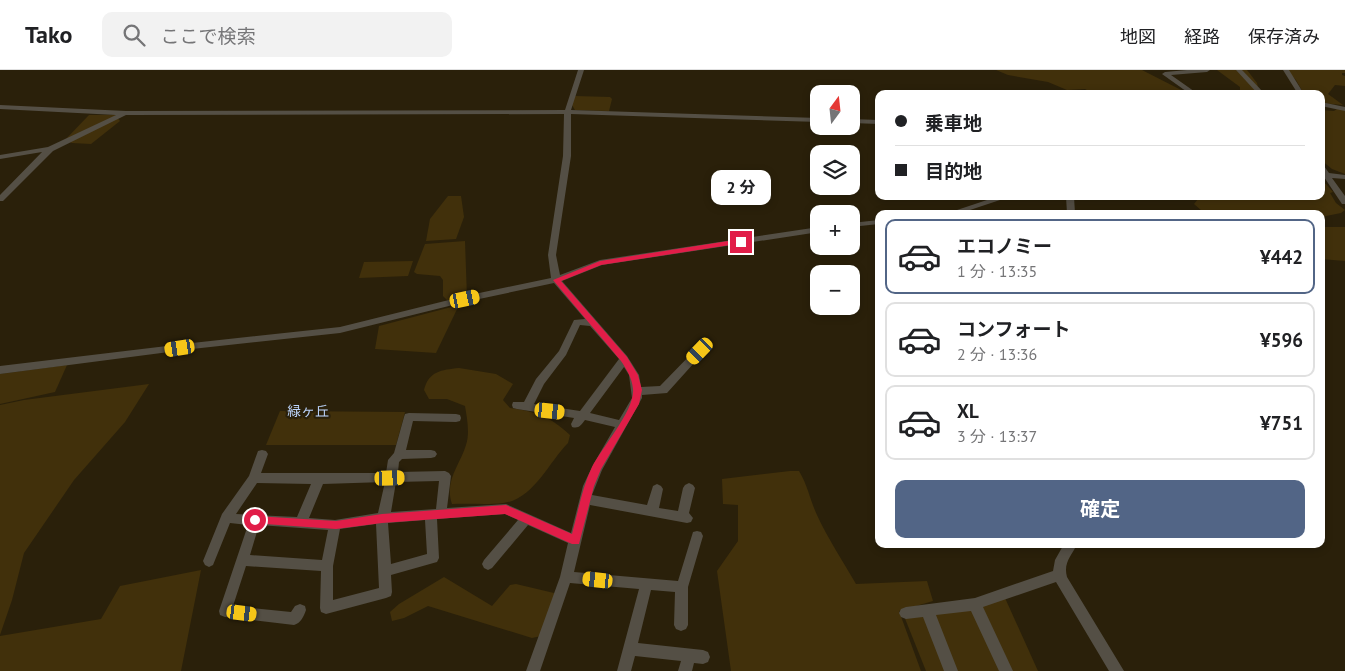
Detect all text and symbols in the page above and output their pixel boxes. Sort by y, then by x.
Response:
search box [102,12,452,57]
text: Tako [25,19,72,50]
icon: search [120,21,148,49]
text: ここで検索 [160,24,255,48]
text: 地図 [1120,25,1156,48]
text: 経路 [1184,25,1220,48]
text: 保存済み [1248,25,1320,48]
north arrow [810,85,860,135]
map controls [810,85,860,315]
text: 乗車地 [925,111,982,135]
button: layers [810,145,860,195]
text: 目的地 [925,159,982,183]
callout: 2 分 [711,170,771,204]
text: 2 分 [726,177,756,197]
button: + [810,205,860,255]
route end [730,231,752,253]
icon: car [897,234,942,279]
text: エコノミー [957,234,1052,258]
text: ¥442 [1260,245,1303,269]
text: 1 分 · 13:35 [957,261,1037,281]
button: − [810,265,860,315]
car [448,289,481,309]
icon: car [897,317,942,362]
text: コンフォート [957,317,1070,341]
text: ¥596 [1260,328,1303,352]
car [684,335,715,367]
car [164,338,195,358]
text: 2 分 · 13:36 [957,344,1037,364]
text: XL [957,399,979,423]
icon: car [897,400,942,445]
district label: 緑ヶ丘 [287,402,329,420]
car [534,402,565,420]
text: ¥751 [1260,411,1303,435]
text: 3 分 · 13:37 [957,426,1037,446]
car [374,470,405,486]
button: 確定 [895,480,1305,538]
route start [244,509,266,531]
car [582,571,613,589]
car [226,604,257,622]

